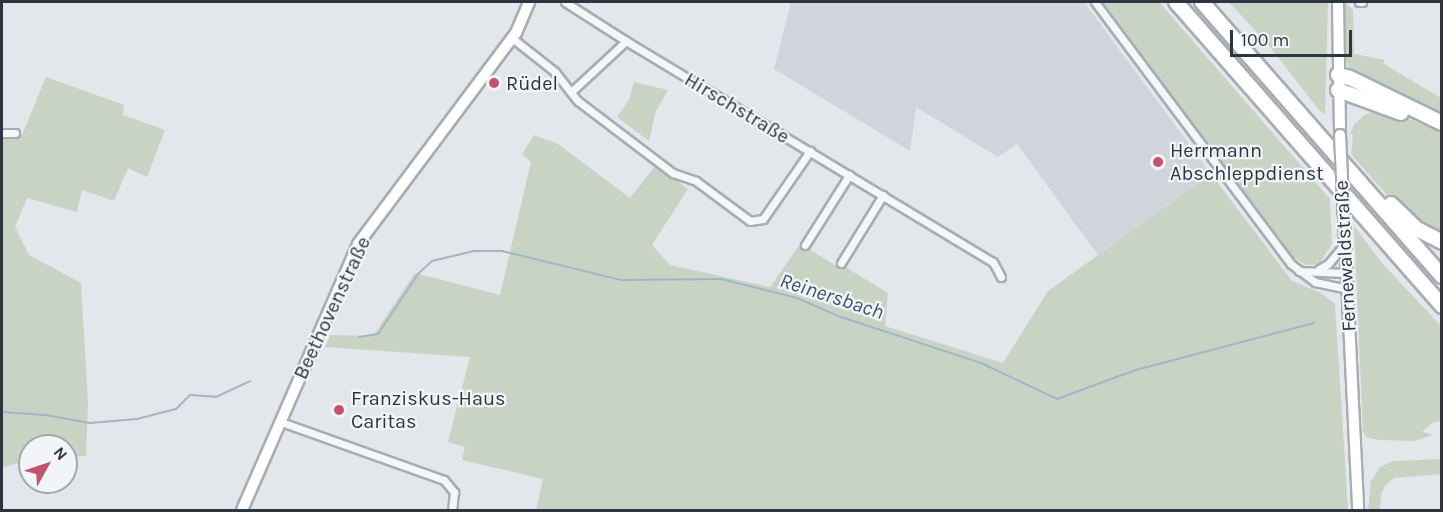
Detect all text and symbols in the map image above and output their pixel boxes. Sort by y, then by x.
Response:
scale bar [1233,18,1354,56]
text: 100 m [1241,29,1289,51]
street label: Hirschstraße [680,67,794,149]
place label: Rüdel [506,71,558,95]
marker: Rüdel [487,76,501,90]
place label: Herrmann Abschleppdienst [1170,138,1324,185]
marker: Herrmann Abschleppdienst [1151,155,1165,169]
street label: Fernewaldstraße [1329,180,1361,332]
street label: Beethovenstraße [288,233,376,383]
water label: Reinersbach [777,267,887,325]
place label: Franziskus-Haus Caritas [351,386,506,433]
marker: Franziskus-Haus Caritas [332,403,346,417]
north arrow [18,434,78,494]
text: N [50,443,72,464]

